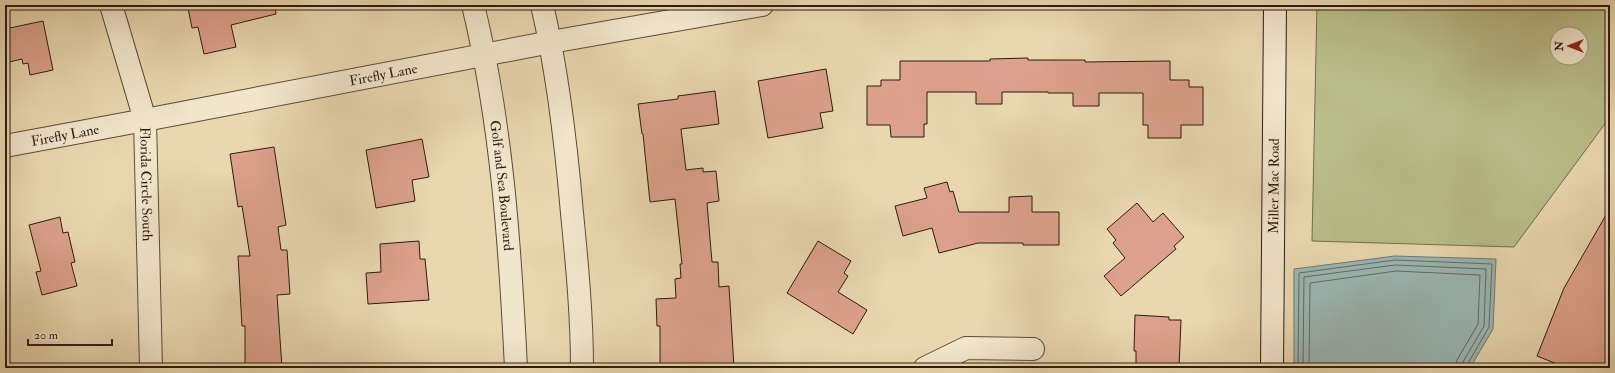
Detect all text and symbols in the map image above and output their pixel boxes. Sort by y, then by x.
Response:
north arrow [1549,26,1589,66]
text: N [1553,40,1566,52]
street label: Firefly Lane [348,60,419,90]
street label: Golf and Sea Boulevard [486,119,517,251]
street label: Firefly Lane [30,121,101,150]
street label: Florida Circle South [136,127,156,242]
street label: Miller Mac Road [1265,138,1283,234]
scale bar [28,321,112,347]
text: 20 m [34,328,59,343]

